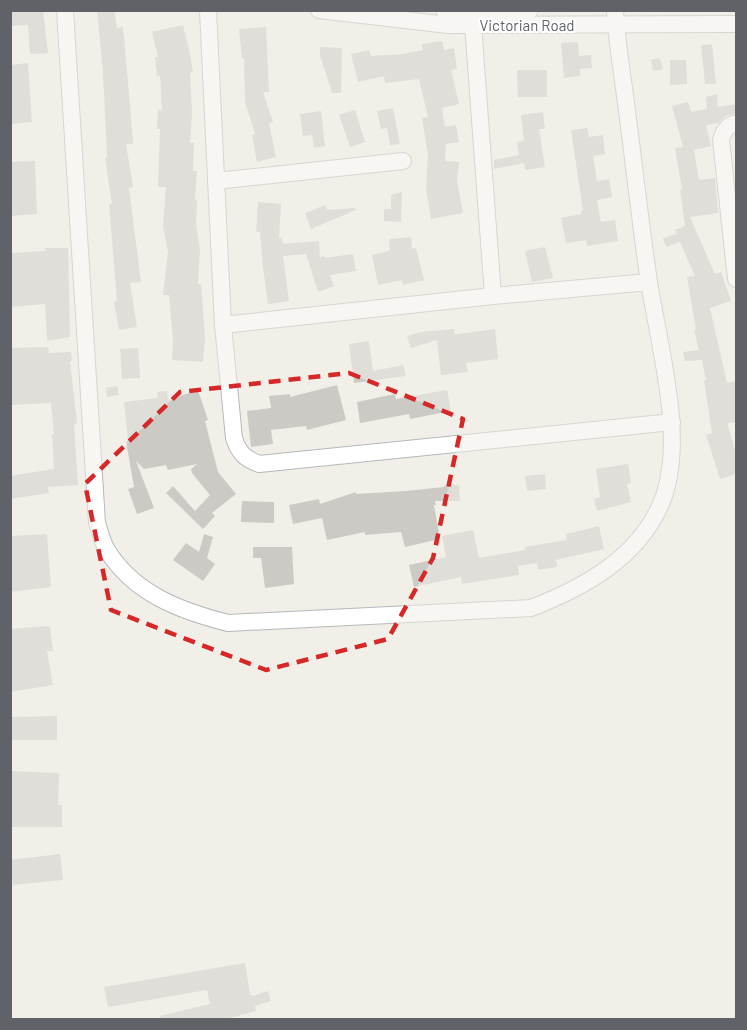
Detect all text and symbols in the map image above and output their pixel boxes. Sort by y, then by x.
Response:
street label: Victorian Road [479,16,575,34]

